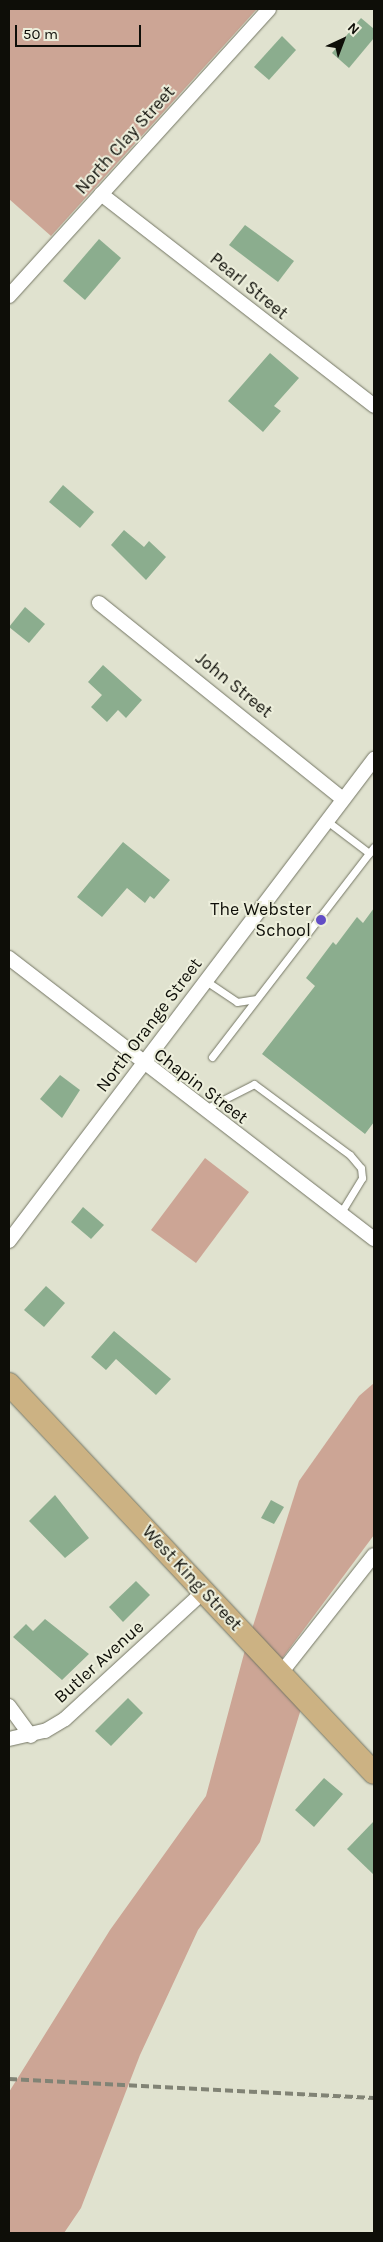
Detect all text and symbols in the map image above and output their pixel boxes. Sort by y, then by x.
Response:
scale bar [18,15,144,47]
north arrow [318,15,368,65]
text: N [344,19,363,38]
text: 50 m [23,25,58,43]
street label: North Clay Street [71,81,179,199]
street label: Pearl Street [206,248,292,324]
street label: John Street [191,647,277,723]
place label: The Webster School [210,899,311,942]
marker: The Webster School [315,914,327,926]
street label: North Orange Street [91,954,207,1096]
street label: Chapin Street [150,1044,252,1128]
street label: West King Street [138,1521,246,1635]
street label: Butler Avenue [50,1616,148,1708]

